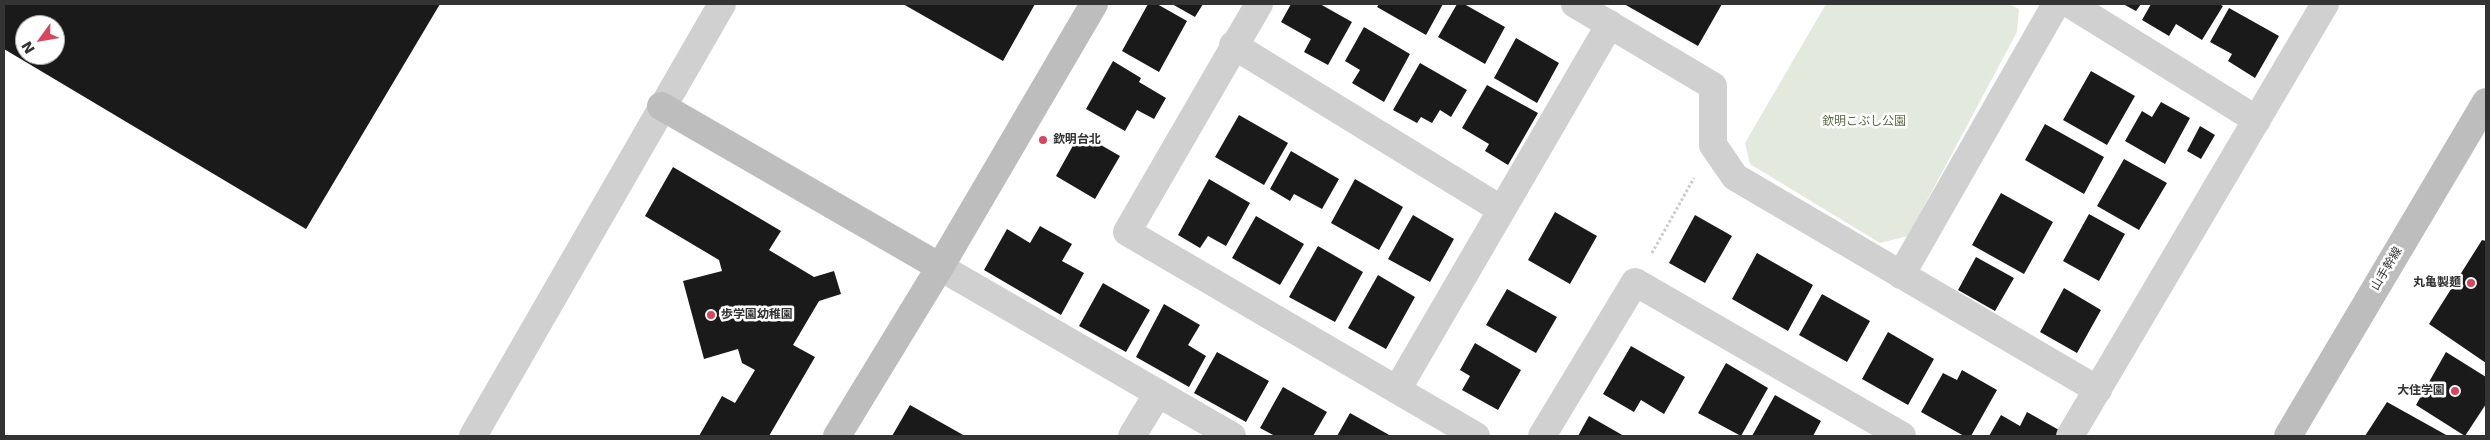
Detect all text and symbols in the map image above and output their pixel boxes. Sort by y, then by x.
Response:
north arrow [15,15,65,65]
text: N [18,38,38,57]
park label: 欽明こぶし公園 [1822,115,1906,129]
place label: 欽明台北 [1053,133,1101,147]
marker: 欽明台北 [1037,134,1049,146]
street label: 山手幹線 [2368,245,2406,293]
place label: 丸亀製麺 [2413,276,2461,290]
marker: 丸亀製麺 [2465,277,2477,289]
place label: 歩学園幼稚園 [721,308,793,322]
marker: 歩学園幼稚園 [705,309,717,321]
place label: 大住学園 [2397,384,2445,398]
marker: 大住学園 [2449,385,2461,397]

